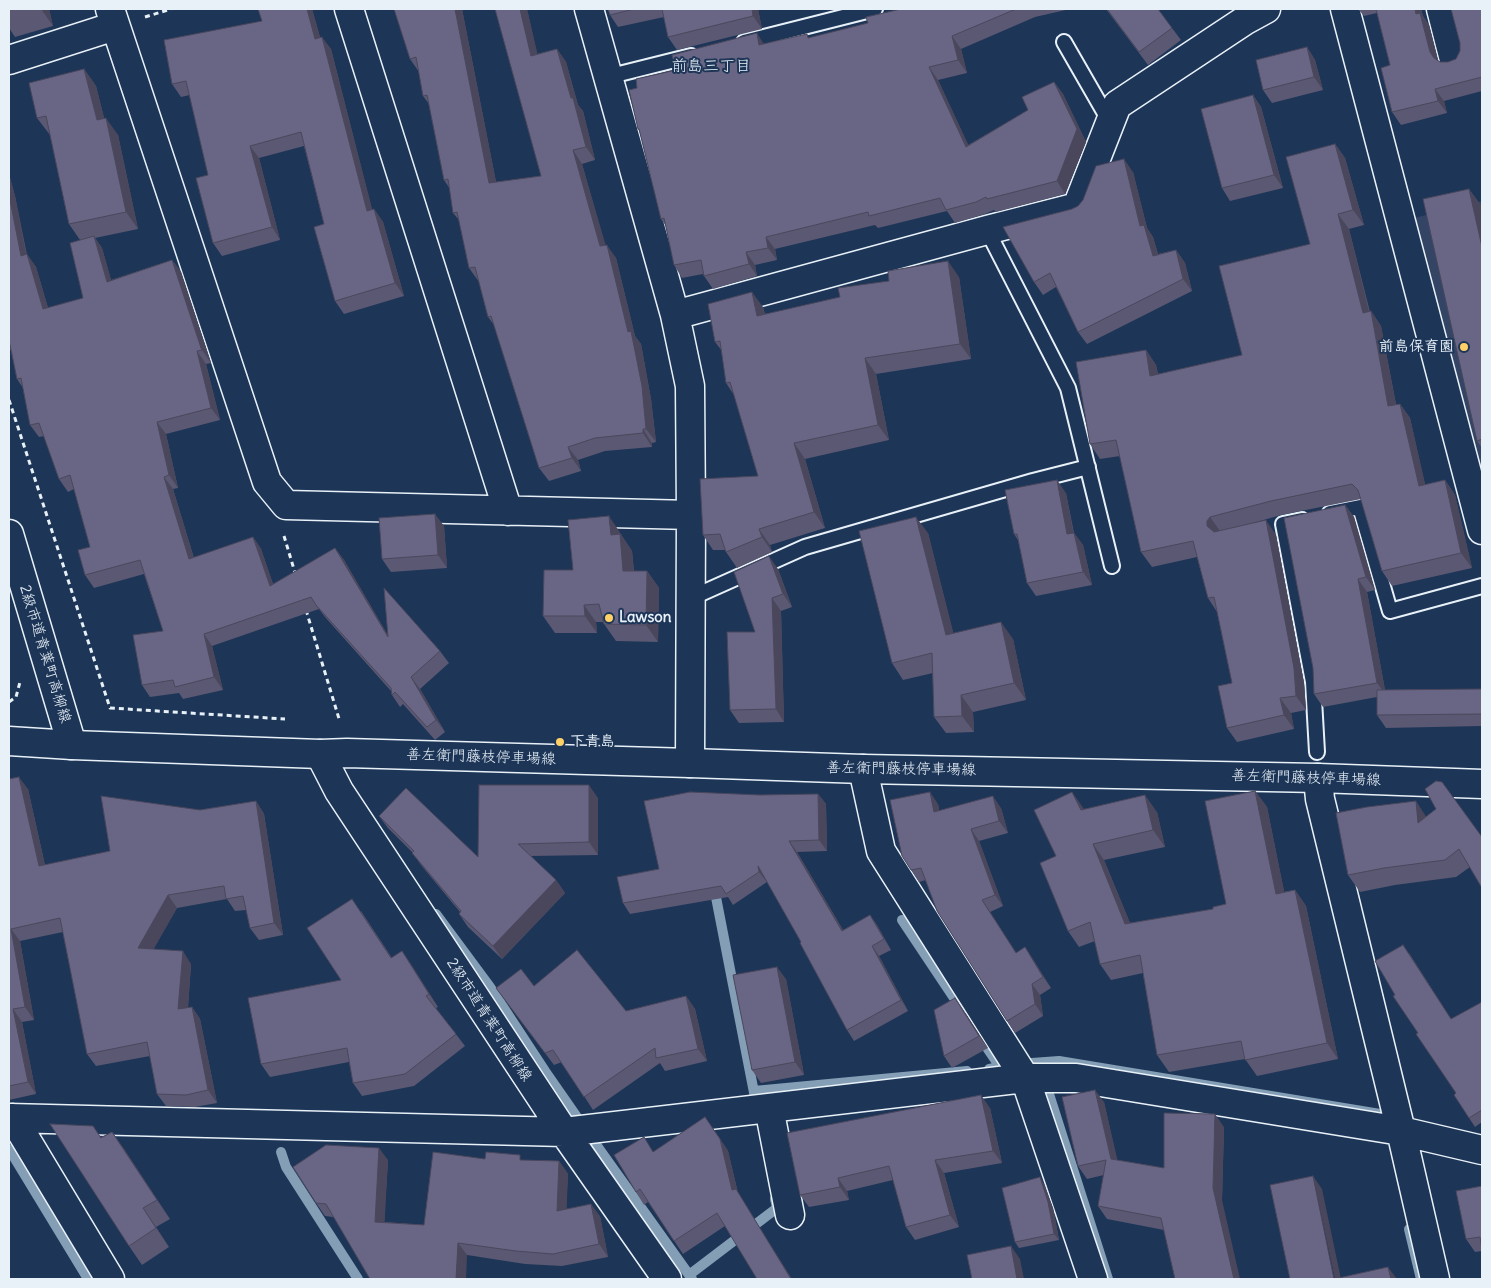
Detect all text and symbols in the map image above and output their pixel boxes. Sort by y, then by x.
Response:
district label: 前島三丁目 [671,56,751,76]
place label: 前島保育園 [1379,338,1454,356]
marker: 前島保育園 [1458,341,1470,353]
street label: 2級市道青葉町高柳線 [15,583,75,725]
place label: Lawson [619,609,671,627]
marker: Lawson [603,612,615,624]
place label: 下青島 [570,733,615,751]
marker: 下青島 [554,736,566,748]
street label: 善左衛門藤枝停車場線 [406,745,556,769]
street label: 善左衛門藤枝停車場線 [826,759,976,779]
street label: 善左衛門藤枝停車場線 [1231,766,1381,790]
street label: 2級市道青葉町高柳線 [442,955,536,1085]

